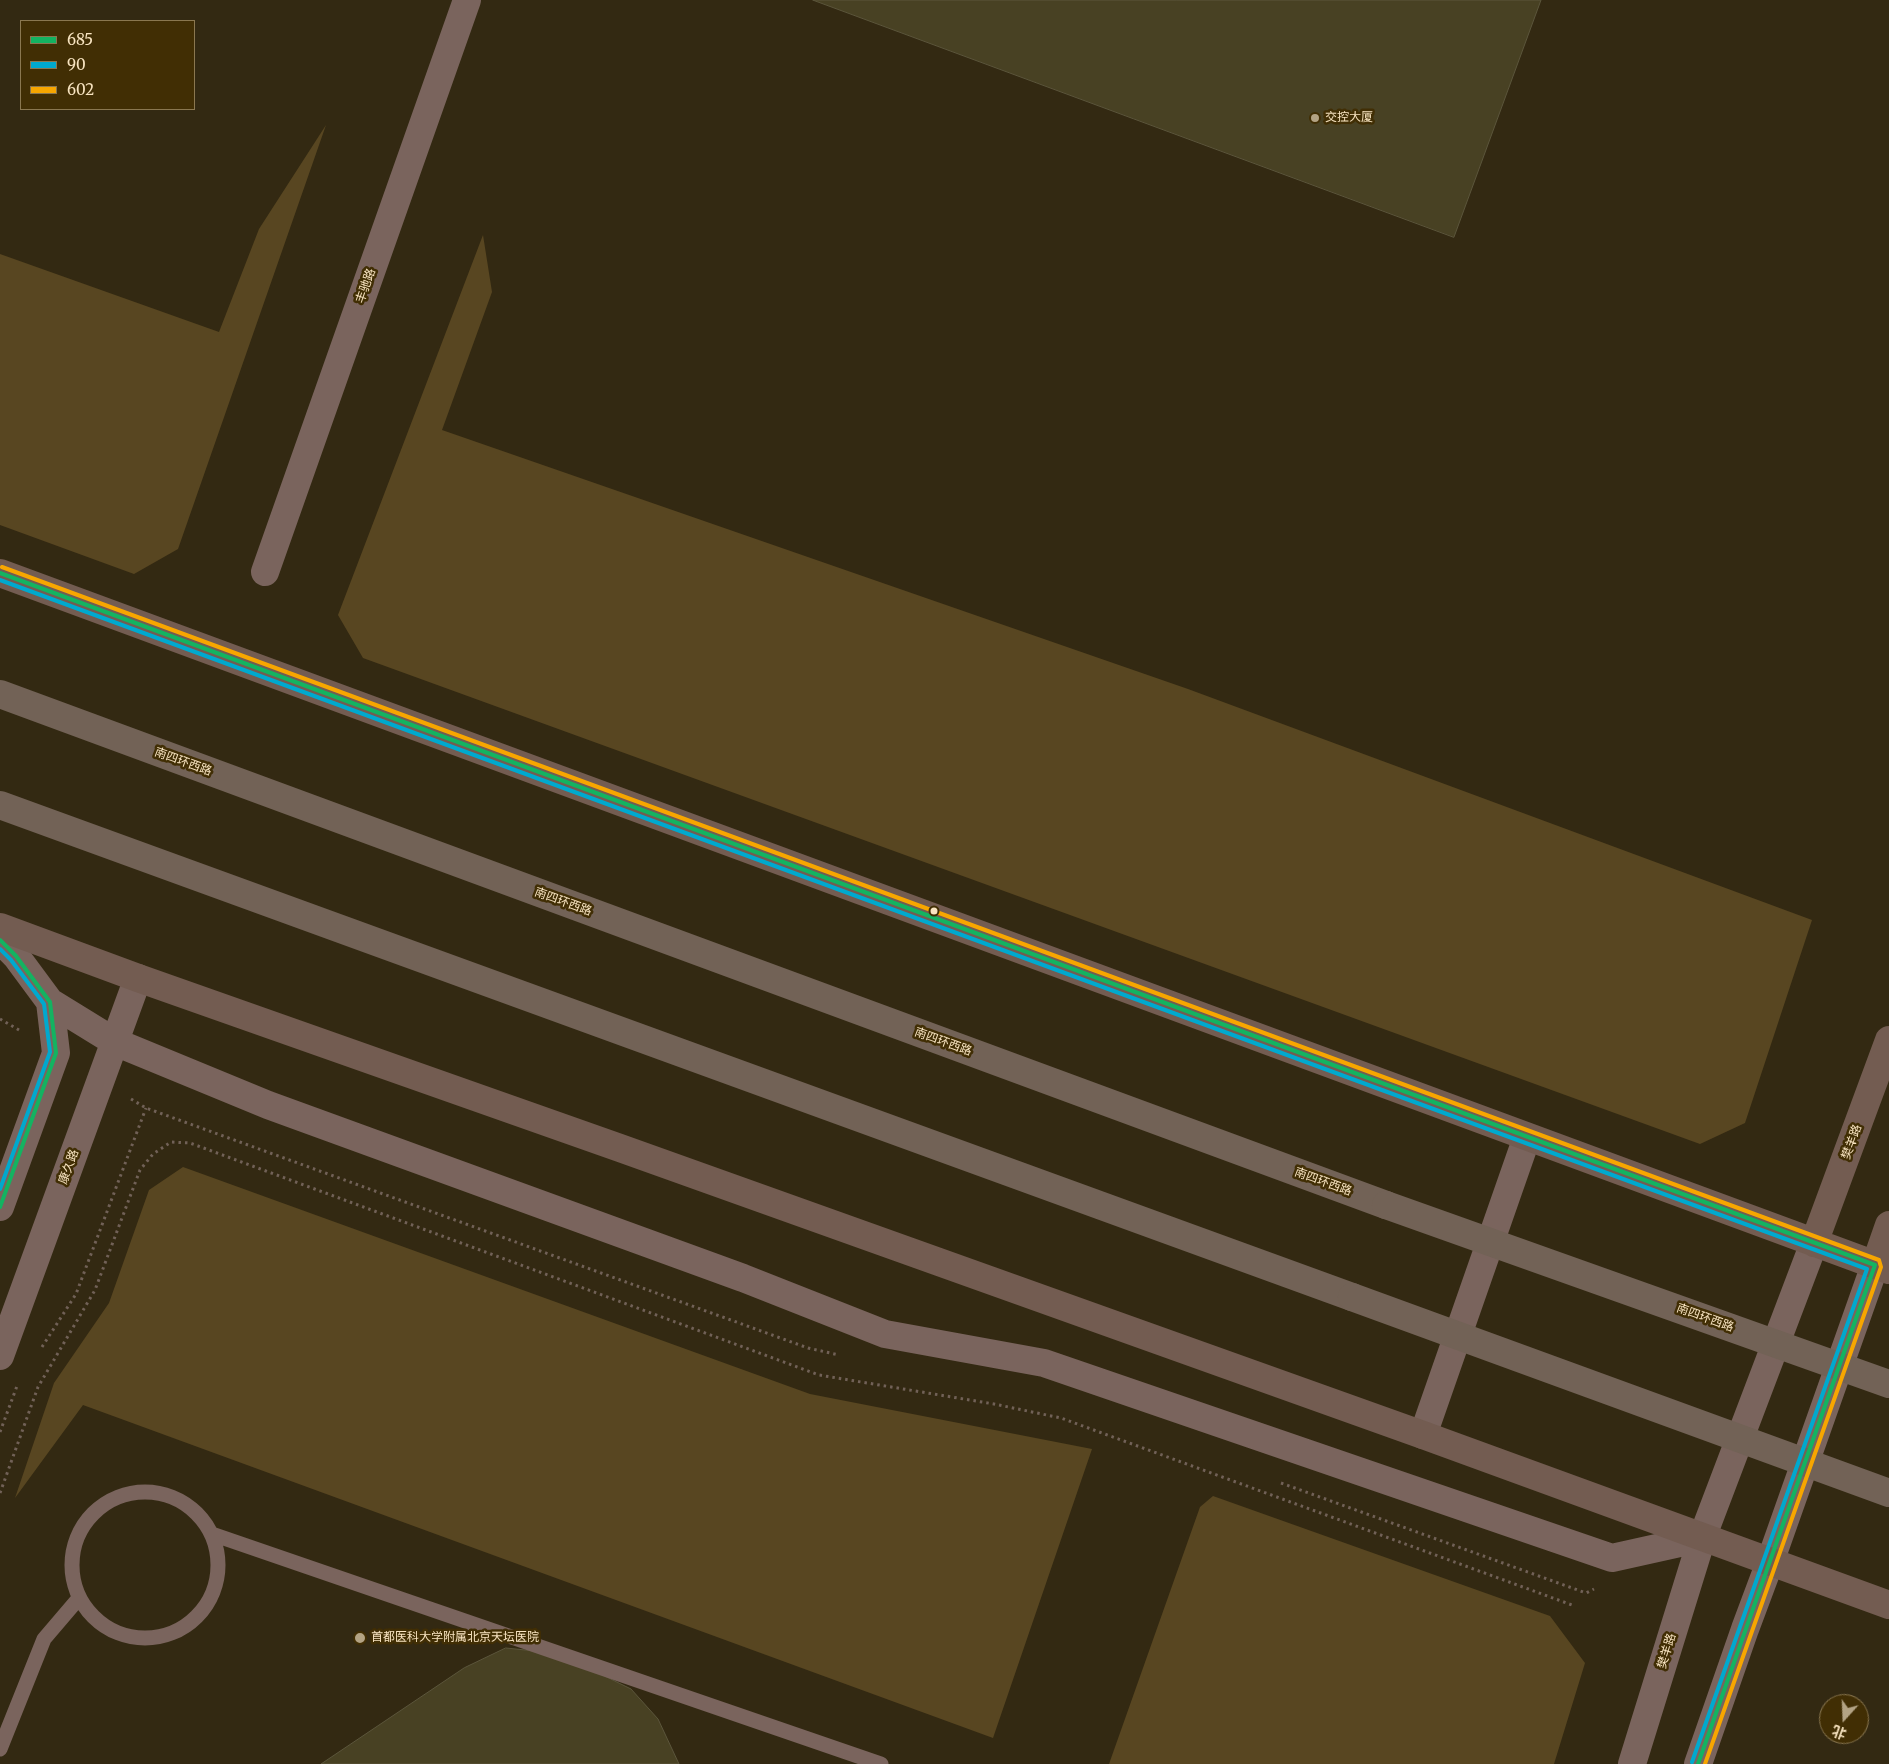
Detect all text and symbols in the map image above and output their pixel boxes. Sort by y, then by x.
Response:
legend [20,20,195,110]
text: 685 [67,30,93,49]
text: 90 [67,55,86,74]
text: 602 [67,80,94,99]
place label: 交控大厦 [1325,111,1373,125]
marker: 交控大厦 [1309,112,1321,124]
street label: 丰驰路 [353,267,379,305]
street label: 南四环西路 [152,745,214,779]
street label: 南四环西路 [532,885,594,919]
unlabelled marker [929,906,939,916]
street label: 南四环西路 [912,1025,974,1059]
street label: 樊羊路 [1839,1123,1865,1161]
street label: 康久路 [56,1148,82,1186]
street label: 南四环西路 [1292,1165,1354,1199]
street label: 南四环西路 [1674,1301,1736,1335]
marker: 首都医科大学附属北京天坛医院 [353,1631,367,1645]
place label: 首都医科大学附属北京天坛医院 [371,1631,539,1645]
street label: 樊羊路 [1655,1632,1679,1670]
north arrow [1819,1694,1869,1744]
text: 北 [1830,1721,1849,1743]

